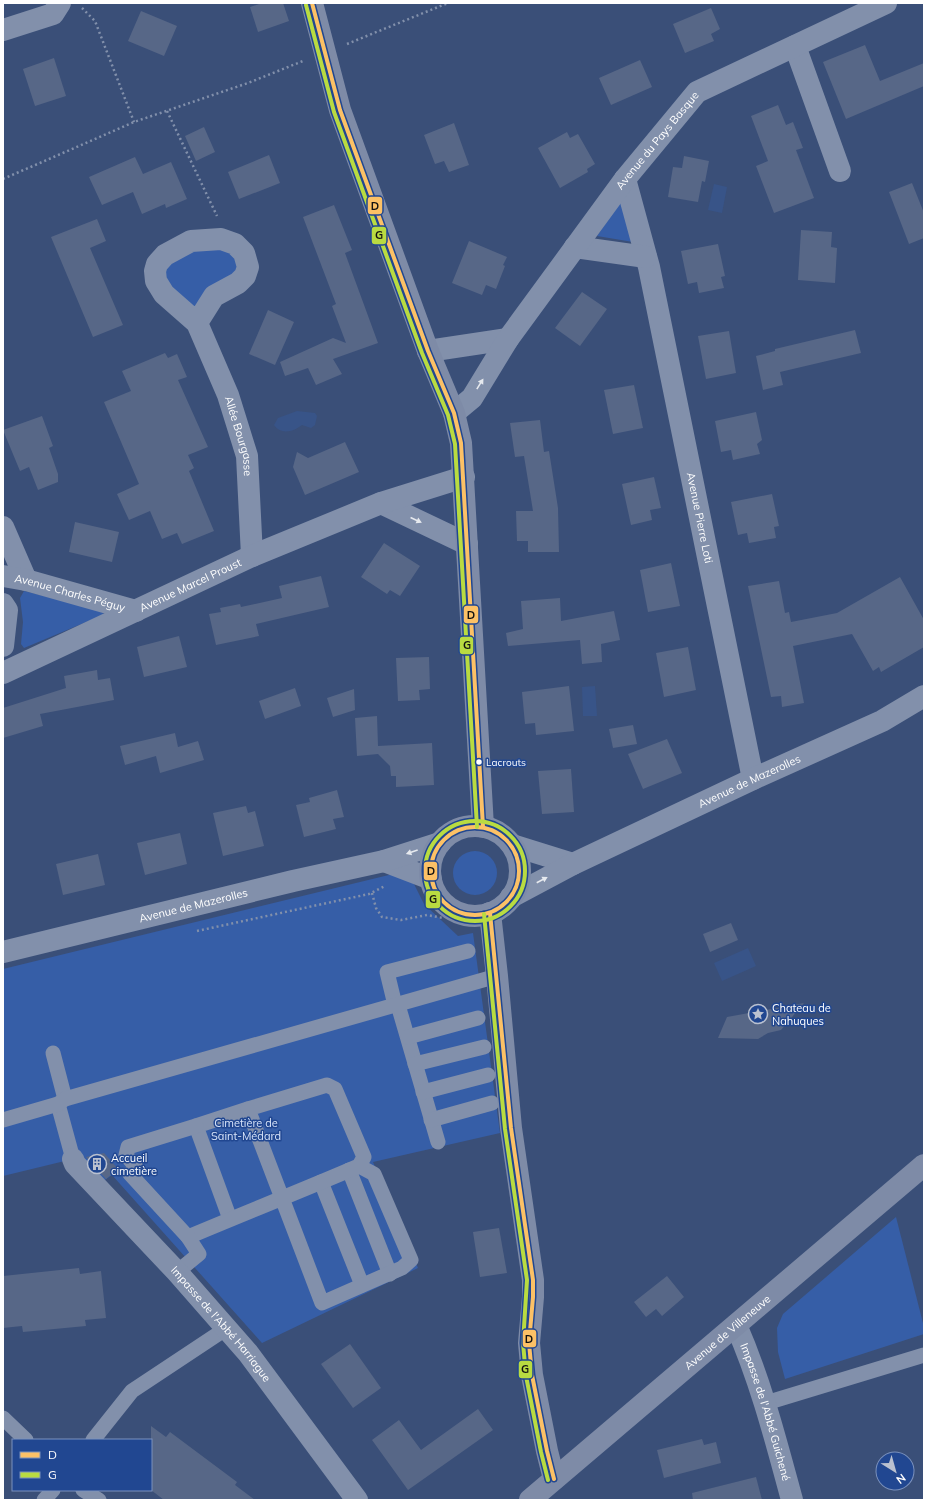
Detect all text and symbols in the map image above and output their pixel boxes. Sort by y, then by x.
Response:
street label: Avenue du Pays Basque [613,88,702,192]
line badge: D [367,196,383,215]
text: D [371,199,379,213]
line badge: G [371,226,387,245]
text: G [375,228,383,242]
one-way arrow [476,379,484,389]
street label: Allée Bourgasse [222,394,255,476]
street label: Avenue Pierre Loti [684,471,716,564]
one-way arrow [410,517,422,523]
street label: Avenue Marcel Proust [137,555,244,615]
street label: Avenue Charles Péguy [13,571,127,615]
line badge: D [463,605,479,624]
text: D [467,608,475,622]
line badge: G [459,636,474,655]
text: G [463,638,471,652]
street label: Avenue de Mazerolles [696,752,803,811]
place label: Lacrouts [486,756,526,769]
marker: Lacrouts [474,757,484,767]
one-way arrow [406,849,418,855]
line badge: D [423,861,438,881]
text: D [427,864,435,878]
one-way arrow [536,877,548,884]
street label: Avenue de Mazerolles [138,885,249,925]
line badge: G [425,890,441,909]
text: G [429,892,437,906]
place label: Chateau de Nahuques [772,1001,831,1028]
place icon: Chateau de Nahuques [747,1003,769,1025]
park label: Cimetière de Saint-Médard [211,1116,281,1143]
place label: Accueil cimetière [111,1151,157,1178]
building icon: Accueil cimetière [86,1153,108,1175]
street label: Impasse de l'Abbé Harriague [168,1263,274,1385]
street label: Avenue de Villeneuve [681,1292,773,1373]
line badge: D [522,1329,537,1348]
text: D [525,1332,533,1346]
street label: Impasse de l'Abbé Guichené [737,1341,794,1482]
line badge: G [518,1360,533,1379]
text: G [521,1362,529,1376]
legend [12,1439,152,1491]
text: D [48,1447,57,1462]
north arrow [875,1451,915,1491]
text: G [48,1467,57,1482]
text: N [893,1471,909,1487]

